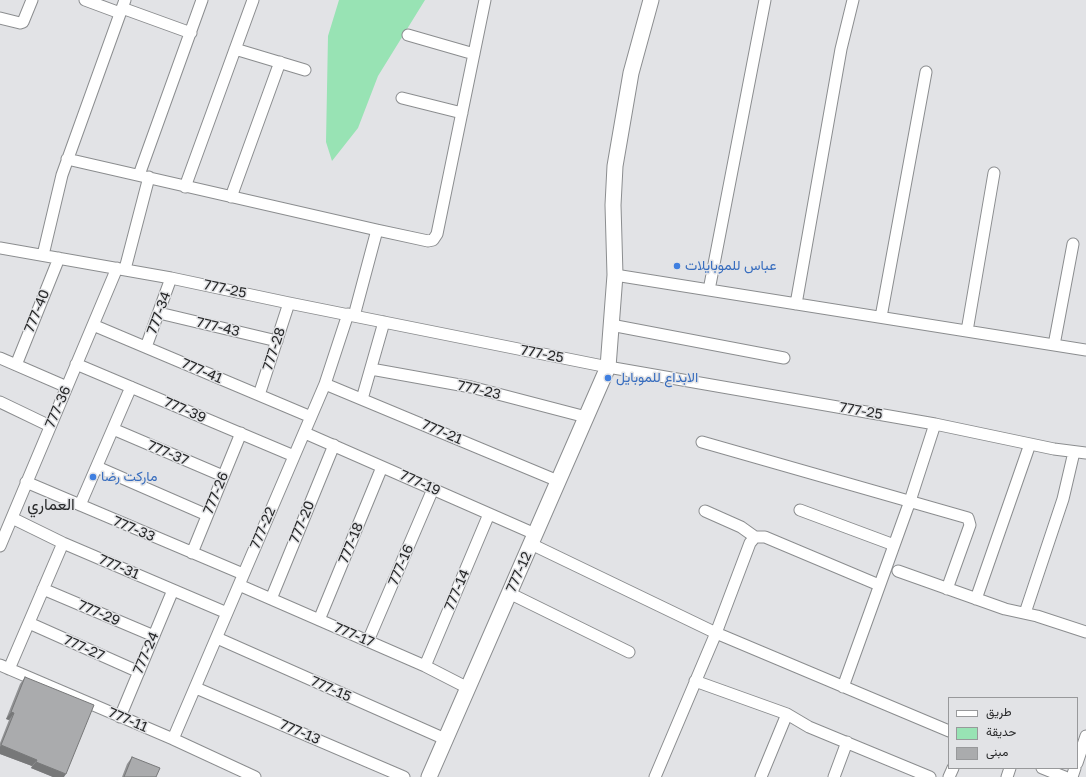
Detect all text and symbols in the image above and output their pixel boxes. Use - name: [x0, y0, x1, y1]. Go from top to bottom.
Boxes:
- place label: عباس للموبايلات: [685, 258, 776, 274]
- marker: عباس للموبايلات: [672, 261, 682, 271]
- street label: 777-25: [202, 276, 248, 302]
- street label: 777-40: [21, 287, 53, 335]
- street label: 777-34: [144, 289, 174, 337]
- street label: 777-43: [195, 314, 241, 340]
- street label: 777-28: [259, 325, 289, 373]
- street label: 777-25: [519, 342, 565, 366]
- street label: 777-41: [179, 355, 225, 387]
- place label: الابداع للموبايل: [616, 370, 698, 386]
- marker: الابداع للموبايل: [603, 373, 613, 383]
- street label: 777-23: [456, 377, 502, 403]
- street label: 777-36: [42, 383, 74, 431]
- street label: 777-39: [161, 394, 209, 426]
- street label: 777-25: [838, 399, 884, 423]
- street label: 777-21: [419, 416, 465, 448]
- street label: 777-37: [145, 437, 191, 469]
- street label: 777-19: [397, 467, 443, 499]
- place label: ماركت رضا: [101, 469, 157, 485]
- street label: 777-26: [200, 469, 232, 517]
- marker: ماركت رضا: [88, 472, 98, 482]
- district label: العماري: [27, 495, 75, 515]
- street label: 777-20: [286, 498, 318, 546]
- street label: 777-22: [247, 505, 279, 551]
- street label: 777-33: [110, 513, 158, 545]
- street label: 777-18: [335, 520, 367, 566]
- street label: 777-16: [385, 542, 417, 588]
- street label: 777-12: [503, 549, 535, 595]
- street label: 777-31: [96, 551, 142, 583]
- street label: 777-14: [441, 567, 473, 613]
- street label: 777-29: [75, 597, 123, 629]
- street label: 777-17: [331, 619, 377, 651]
- street label: 777-24: [130, 629, 162, 677]
- street label: 777-27: [61, 632, 107, 664]
- street label: 777-15: [308, 673, 354, 705]
- legend: [948, 697, 1078, 769]
- street label: 777-11: [106, 704, 150, 736]
- text: طريق: [986, 704, 1011, 719]
- street label: 777-13: [277, 716, 323, 748]
- text: حديقة: [986, 724, 1016, 739]
- text: مبنى: [986, 744, 1008, 759]

